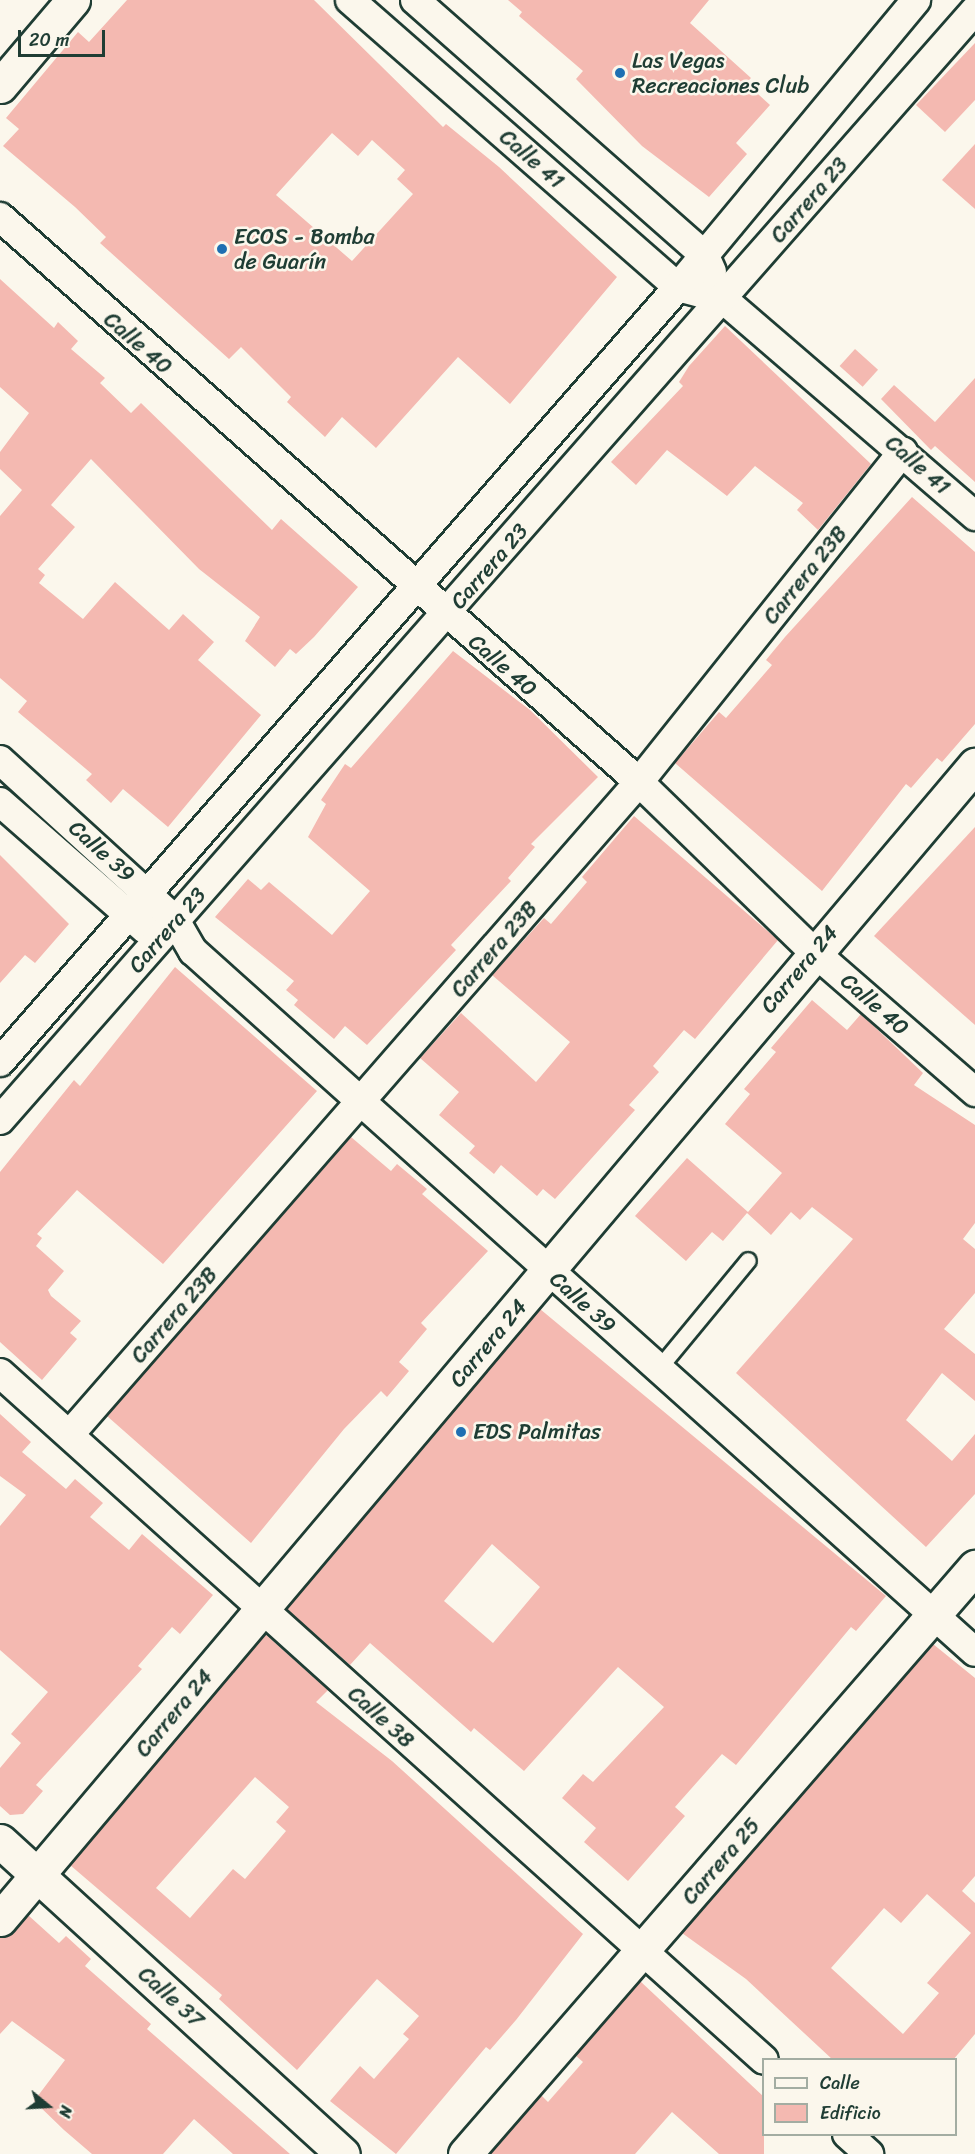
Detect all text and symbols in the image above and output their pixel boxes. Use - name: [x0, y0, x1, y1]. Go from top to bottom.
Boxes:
- scale bar: [21, 18, 108, 56]
- text: 20 m: [29, 24, 69, 56]
- place label: Las Vegas Recreaciones Club: [632, 47, 809, 98]
- marker: Las Vegas Recreaciones Club: [613, 66, 627, 80]
- street label: Calle 41: [494, 124, 570, 194]
- street label: Carrera 23: [765, 152, 853, 248]
- place label: ECOS - Bomba de Guarín: [234, 223, 374, 274]
- marker: ECOS - Bomba de Guarín: [215, 242, 229, 256]
- street label: Calle 40: [98, 306, 178, 380]
- street label: Calle 41: [880, 430, 956, 500]
- street label: Carrera 23: [445, 518, 533, 614]
- street label: Carrera 23B: [757, 521, 853, 629]
- street label: Calle 40: [463, 628, 543, 702]
- street label: Calle 39: [63, 814, 141, 888]
- street label: Carrera 23: [123, 882, 211, 978]
- street label: Carrera 23B: [445, 896, 543, 1002]
- street label: Carrera 24: [755, 920, 843, 1018]
- street label: Calle 40: [835, 967, 915, 1041]
- street label: Carrera 23B: [125, 1262, 223, 1368]
- street label: Calle 39: [544, 1265, 622, 1339]
- street label: Carrera 24: [444, 1294, 532, 1392]
- place label: EDS Palmitas: [473, 1419, 602, 1445]
- marker: EDS Palmitas: [454, 1425, 468, 1439]
- street label: Carrera 24: [130, 1664, 218, 1762]
- street label: Calle 38: [343, 1681, 419, 1753]
- street label: Carrera 25: [676, 1812, 766, 1910]
- street label: Calle 37: [133, 1961, 209, 2033]
- legend: [762, 2058, 957, 2136]
- text: Calle: [820, 2067, 860, 2099]
- north arrow: [18, 2076, 78, 2136]
- text: Edificio: [820, 2097, 881, 2129]
- text: N: [50, 2102, 81, 2121]

